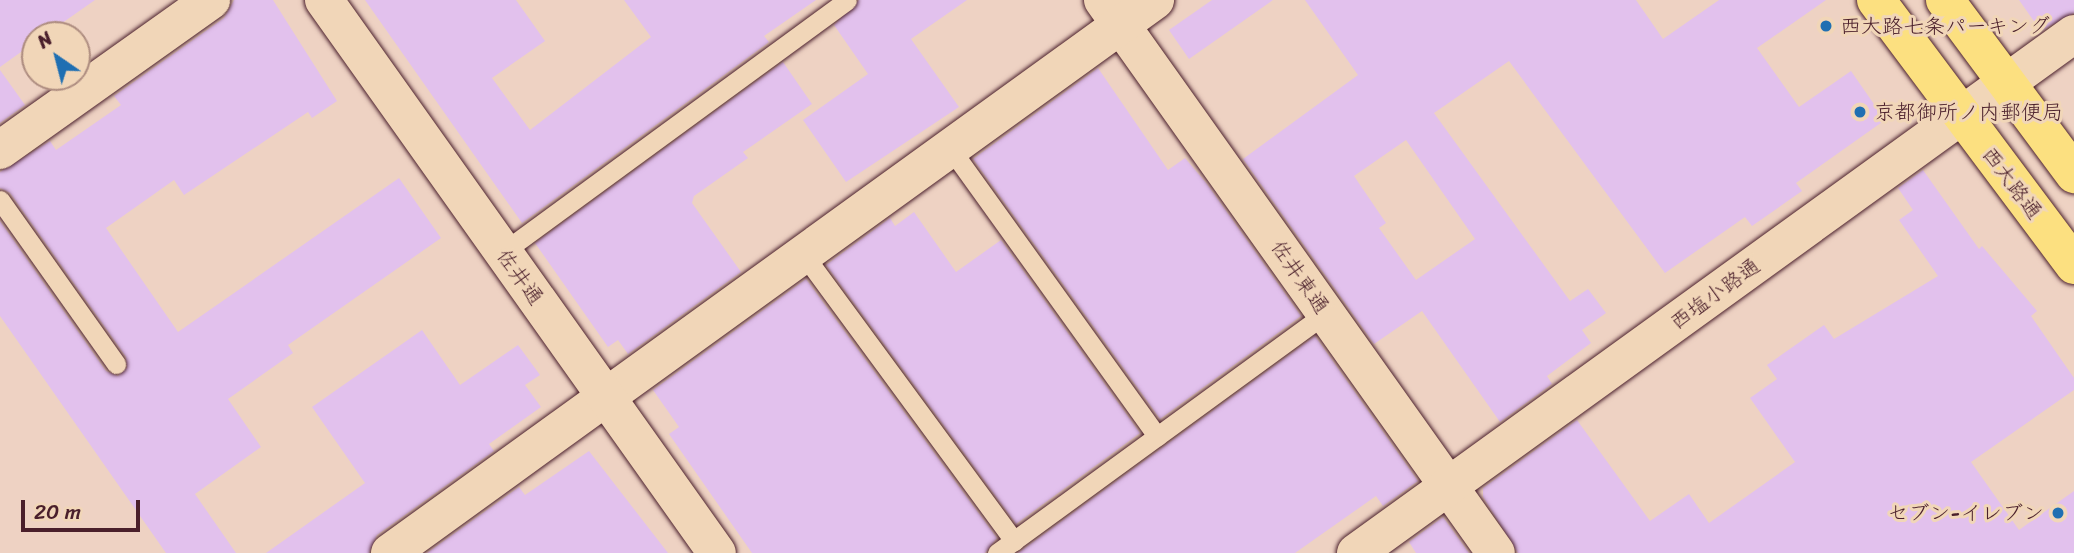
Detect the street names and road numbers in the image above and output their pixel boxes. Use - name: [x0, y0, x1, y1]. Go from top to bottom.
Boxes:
- street label: 西大路通: [1977, 142, 2047, 224]
- street label: 佐井東通: [1266, 235, 1334, 319]
- street label: 佐井通: [491, 244, 549, 310]
- street label: 西塩小路通: [1665, 253, 1765, 335]

